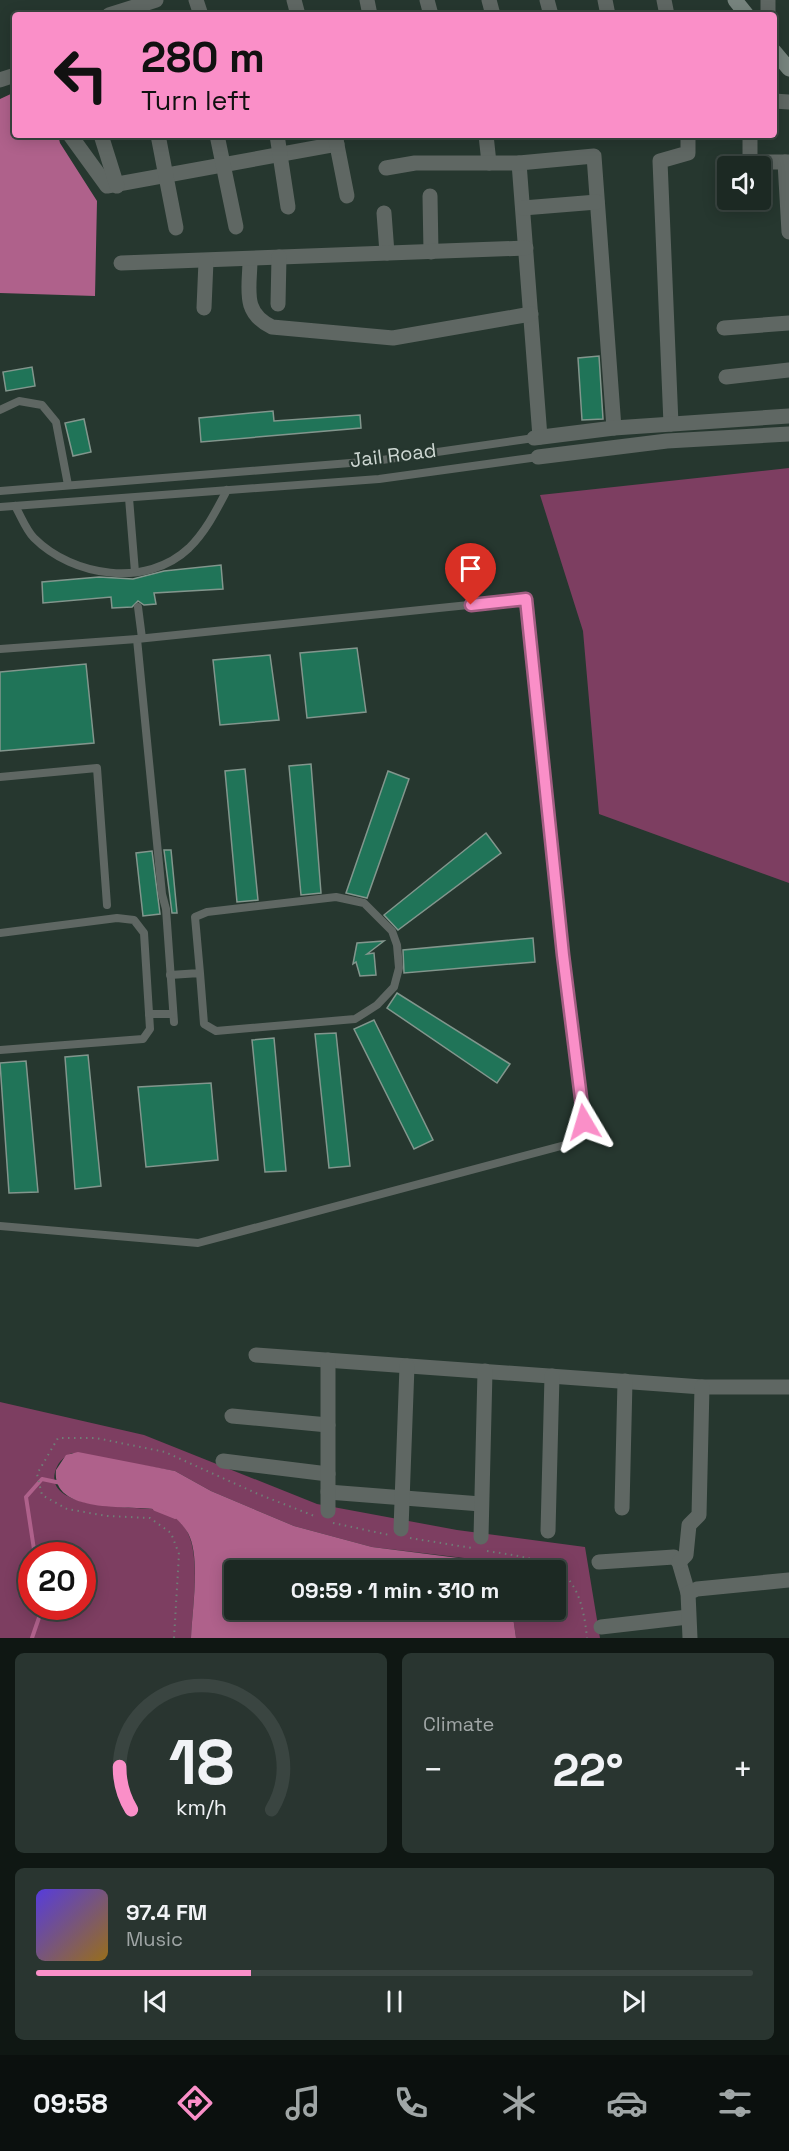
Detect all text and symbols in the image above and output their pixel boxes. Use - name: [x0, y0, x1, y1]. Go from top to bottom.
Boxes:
- text: 280 m: [141, 31, 265, 84]
- icon: left: [42, 36, 120, 114]
- text: Turn left: [141, 83, 251, 118]
- map controls: [717, 156, 771, 210]
- button: sound: [717, 156, 771, 210]
- street label: Jail Road: [348, 437, 438, 473]
- pin: [445, 543, 496, 605]
- icon: arrive: [454, 552, 487, 585]
- position arrow: [552, 1090, 616, 1154]
- speed limit sign: 20: [18, 1542, 96, 1620]
- text: 09:59 · 1 min · 310 m: [291, 1576, 499, 1604]
- text: Climate: [423, 1711, 494, 1737]
- text: 18: [168, 1723, 234, 1802]
- text: 22°: [552, 1742, 624, 1799]
- text: −: [423, 1749, 443, 1791]
- text: +: [733, 1749, 753, 1791]
- text: km/h: [175, 1794, 227, 1821]
- text: 97.4 FM: [126, 1898, 207, 1926]
- text: Music: [126, 1926, 183, 1952]
- icon: previous: [139, 1985, 172, 2018]
- icon: pause: [378, 1985, 411, 2018]
- icon: next: [617, 1985, 650, 2018]
- icon: directions: [174, 2082, 216, 2124]
- icon: music: [282, 2082, 324, 2124]
- icon: phone: [390, 2082, 432, 2124]
- icon: climate: [498, 2082, 540, 2124]
- icon: car: [606, 2082, 648, 2124]
- icon: filters: [714, 2082, 756, 2124]
- text: 09:58: [33, 2086, 108, 2121]

